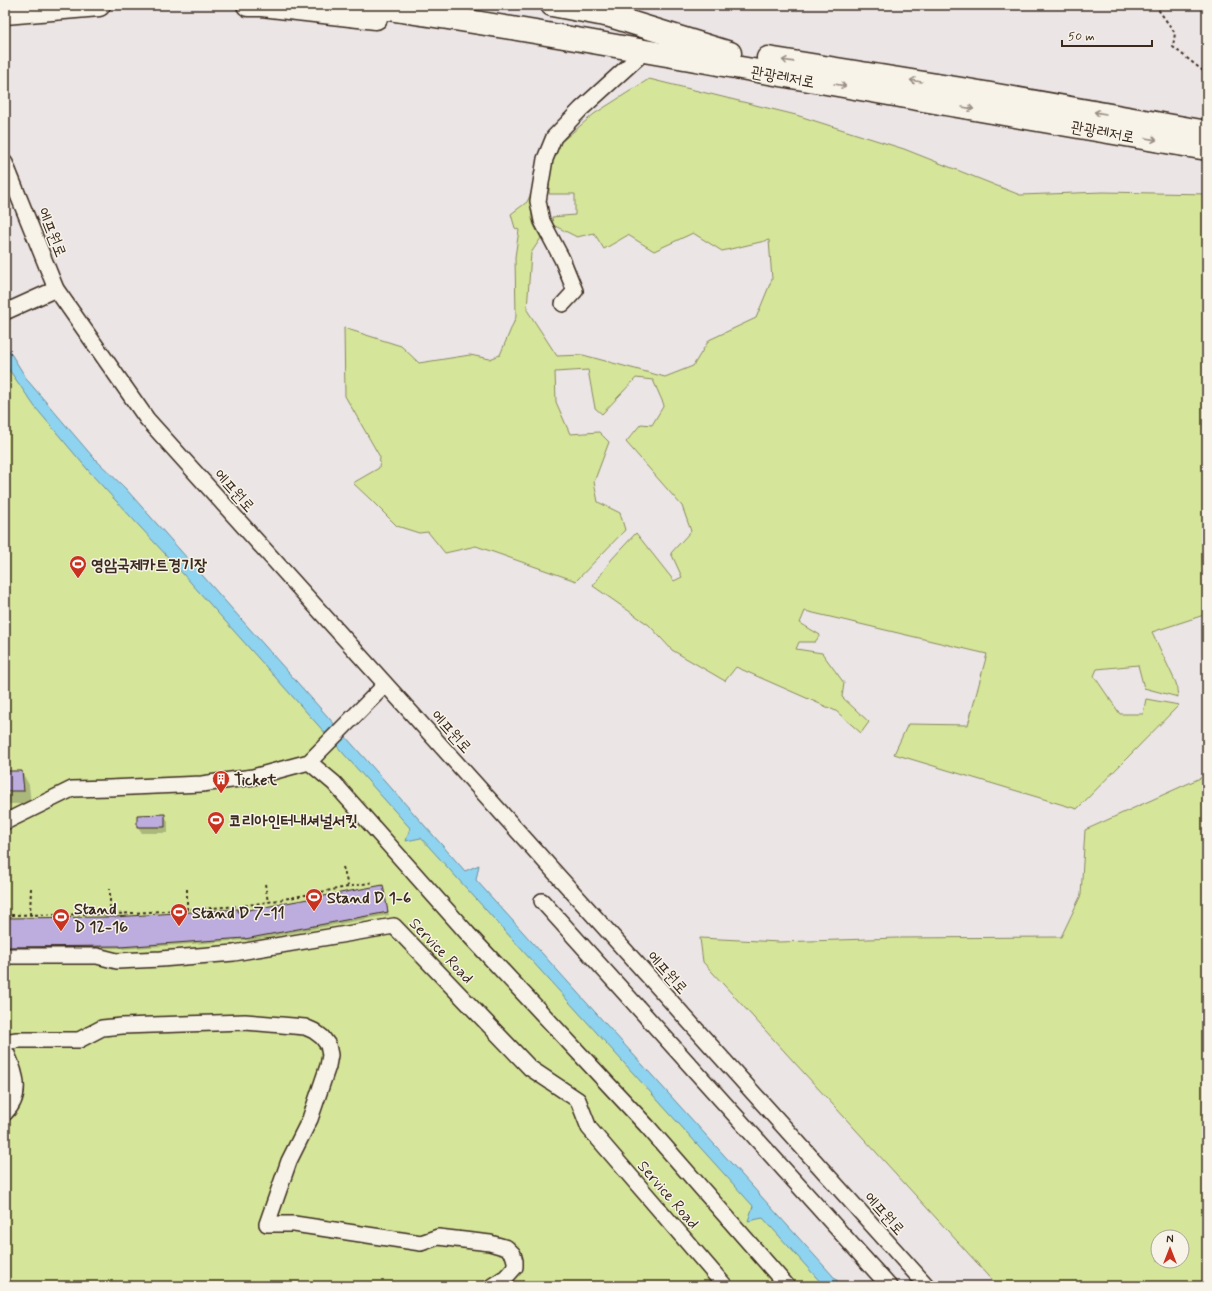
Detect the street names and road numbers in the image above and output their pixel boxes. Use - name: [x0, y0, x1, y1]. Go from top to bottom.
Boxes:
- street label: 관광레저로: [749, 62, 816, 93]
- street label: 관광레저로: [1069, 117, 1136, 148]
- street label: 에프원로: [32, 205, 71, 260]
- street label: 에프원로: [209, 465, 259, 517]
- street label: 에프원로: [426, 706, 476, 758]
- street label: Service Road: [404, 913, 478, 989]
- street label: 에프원로: [642, 947, 692, 999]
- street label: Service Road: [632, 1156, 703, 1234]
- street label: 에프원로: [859, 1188, 909, 1240]

